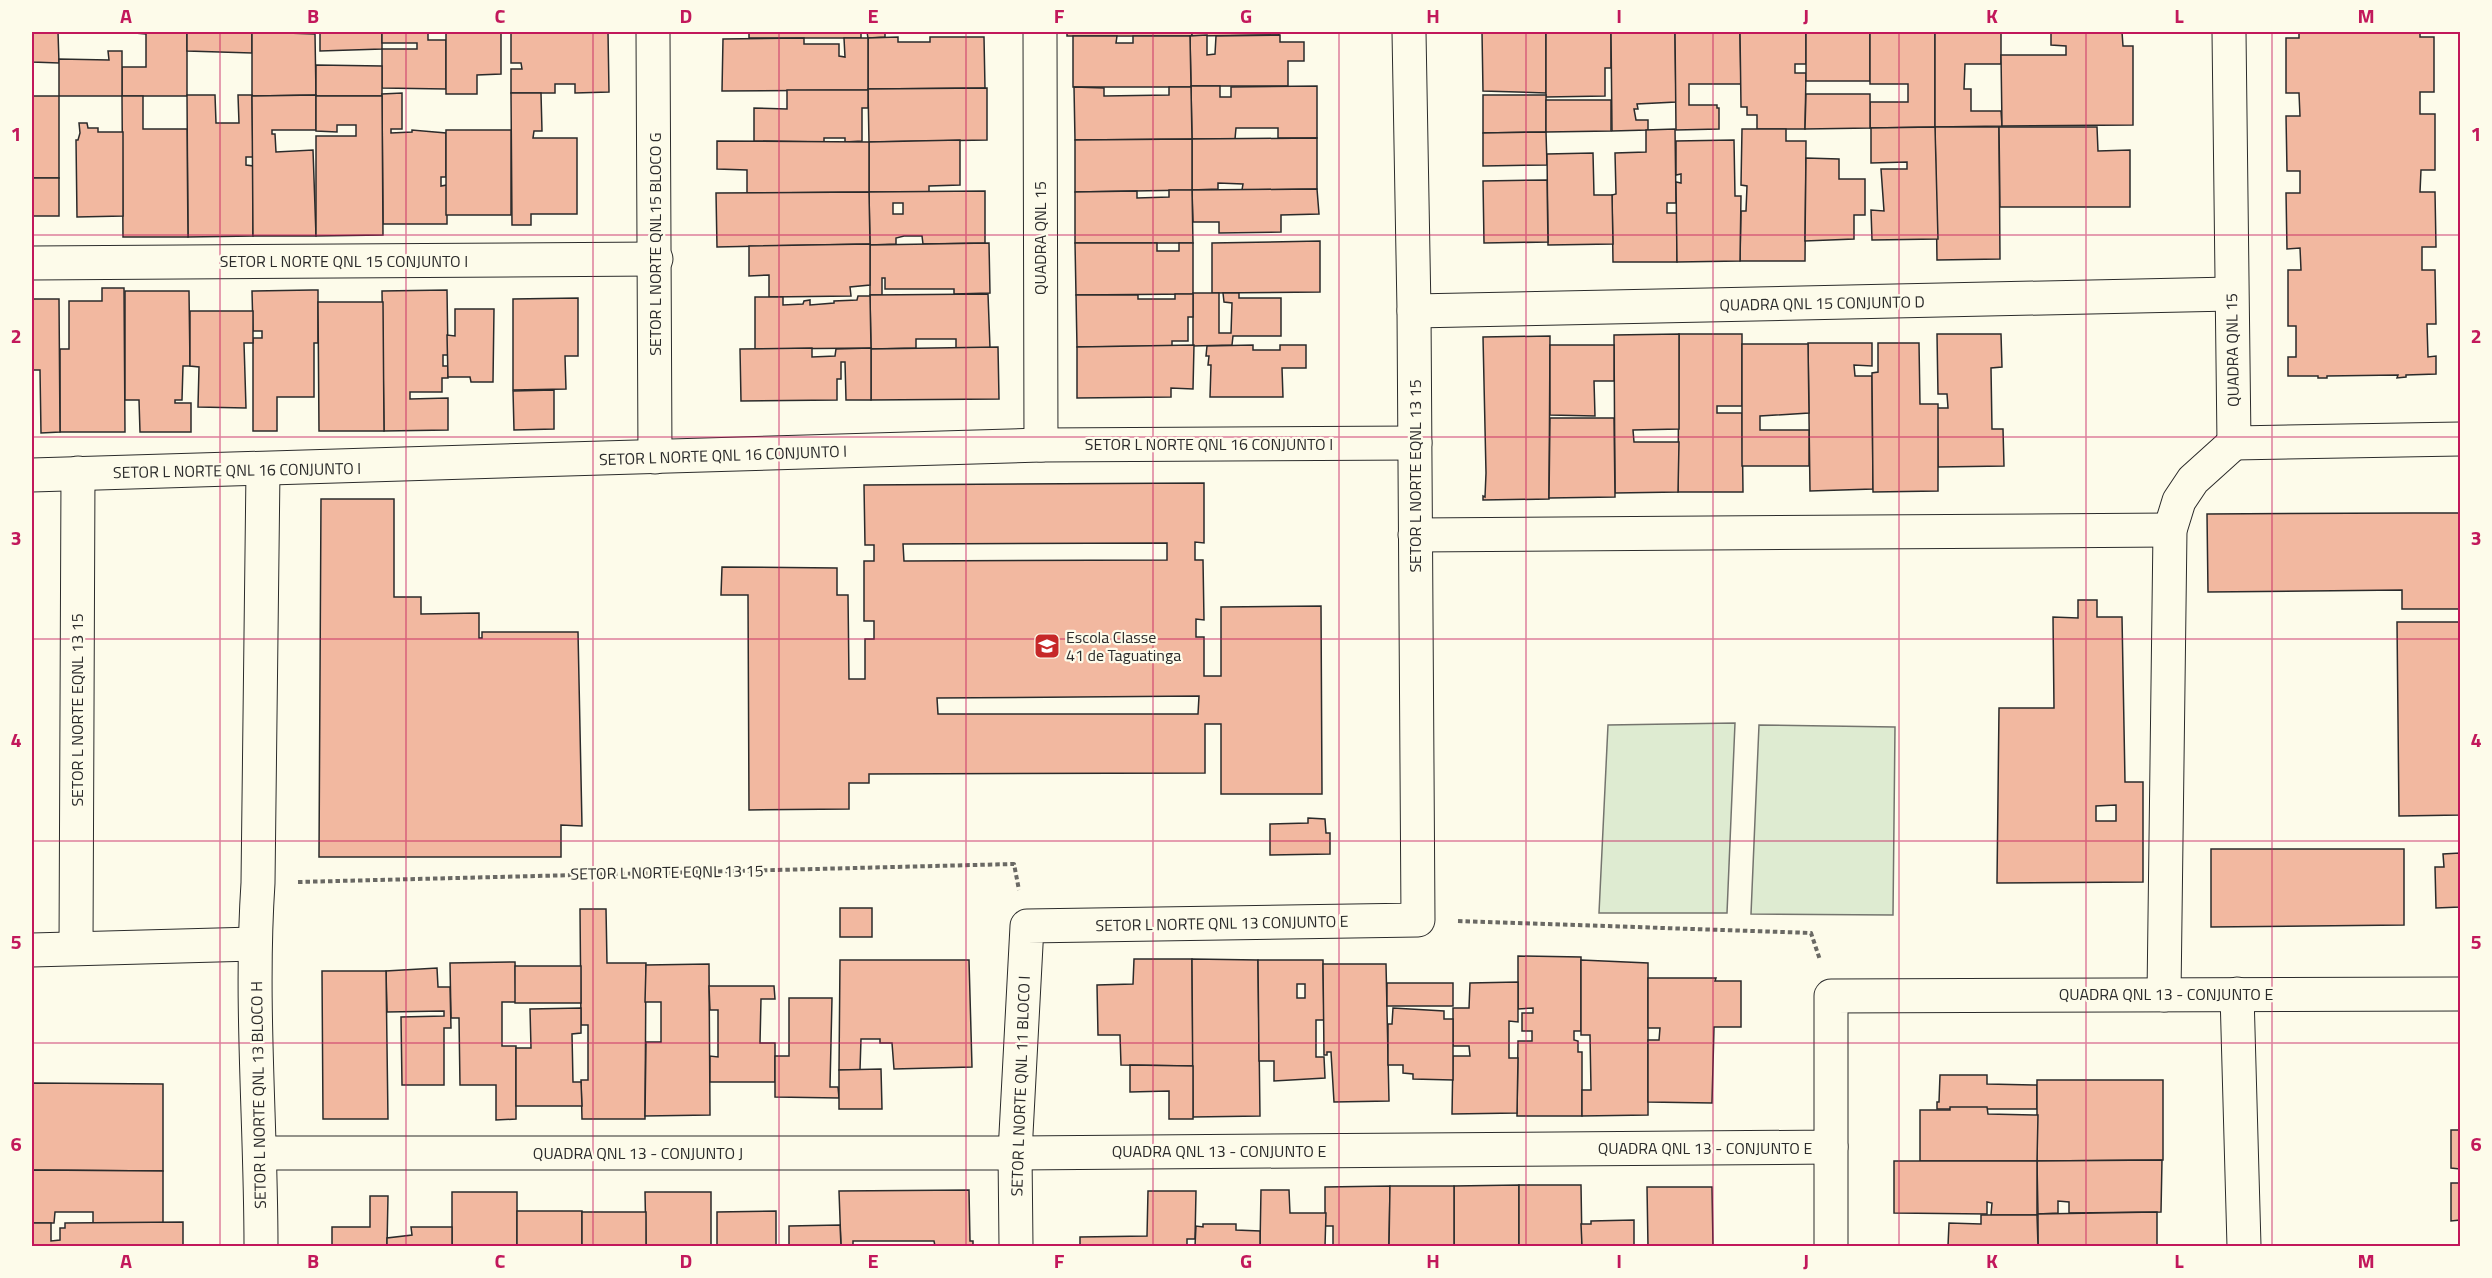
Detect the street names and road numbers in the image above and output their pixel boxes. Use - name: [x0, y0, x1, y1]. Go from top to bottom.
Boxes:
- street label: SETOR L NORTE QNL15 BLOCO G: [643, 132, 667, 356]
- street label: QUADRA QNL 15: [1028, 181, 1052, 295]
- street label: SETOR L NORTE QNL 15 CONJUNTO I: [220, 249, 468, 273]
- street label: QUADRA QNL 15 CONJUNTO D: [1719, 289, 1925, 317]
- street label: QUADRA QNL 15: [2219, 293, 2245, 407]
- street label: SETOR L NORTE EQNL 13 15: [1403, 379, 1427, 573]
- street label: SETOR L NORTE QNL 16 CONJUNTO I: [1085, 432, 1333, 456]
- street label: SETOR L NORTE QNL 16 CONJUNTO I: [599, 439, 847, 471]
- street label: SETOR L NORTE QNL 16 CONJUNTO I: [113, 456, 361, 484]
- street label: SETOR L NORTE EQNL 13 15: [65, 613, 89, 807]
- street label: SETOR L NORTE EQNL 13 15: [570, 858, 764, 886]
- street label: SETOR L NORTE QNL 13 CONJUNTO E: [1095, 909, 1349, 937]
- street label: SETOR L NORTE QNL 11 BLOCO I: [1004, 975, 1036, 1197]
- street label: SETOR L NORTE QNL 13 BLOCO H: [244, 981, 272, 1209]
- street label: QUADRA QNL 13 - CONJUNTO E: [2059, 982, 2273, 1006]
- street label: QUADRA QNL 13 - CONJUNTO E: [1598, 1136, 1812, 1160]
- street label: QUADRA QNL 13 - CONJUNTO E: [1112, 1139, 1326, 1163]
- street label: QUADRA QNL 13 - CONJUNTO J: [533, 1141, 743, 1165]

